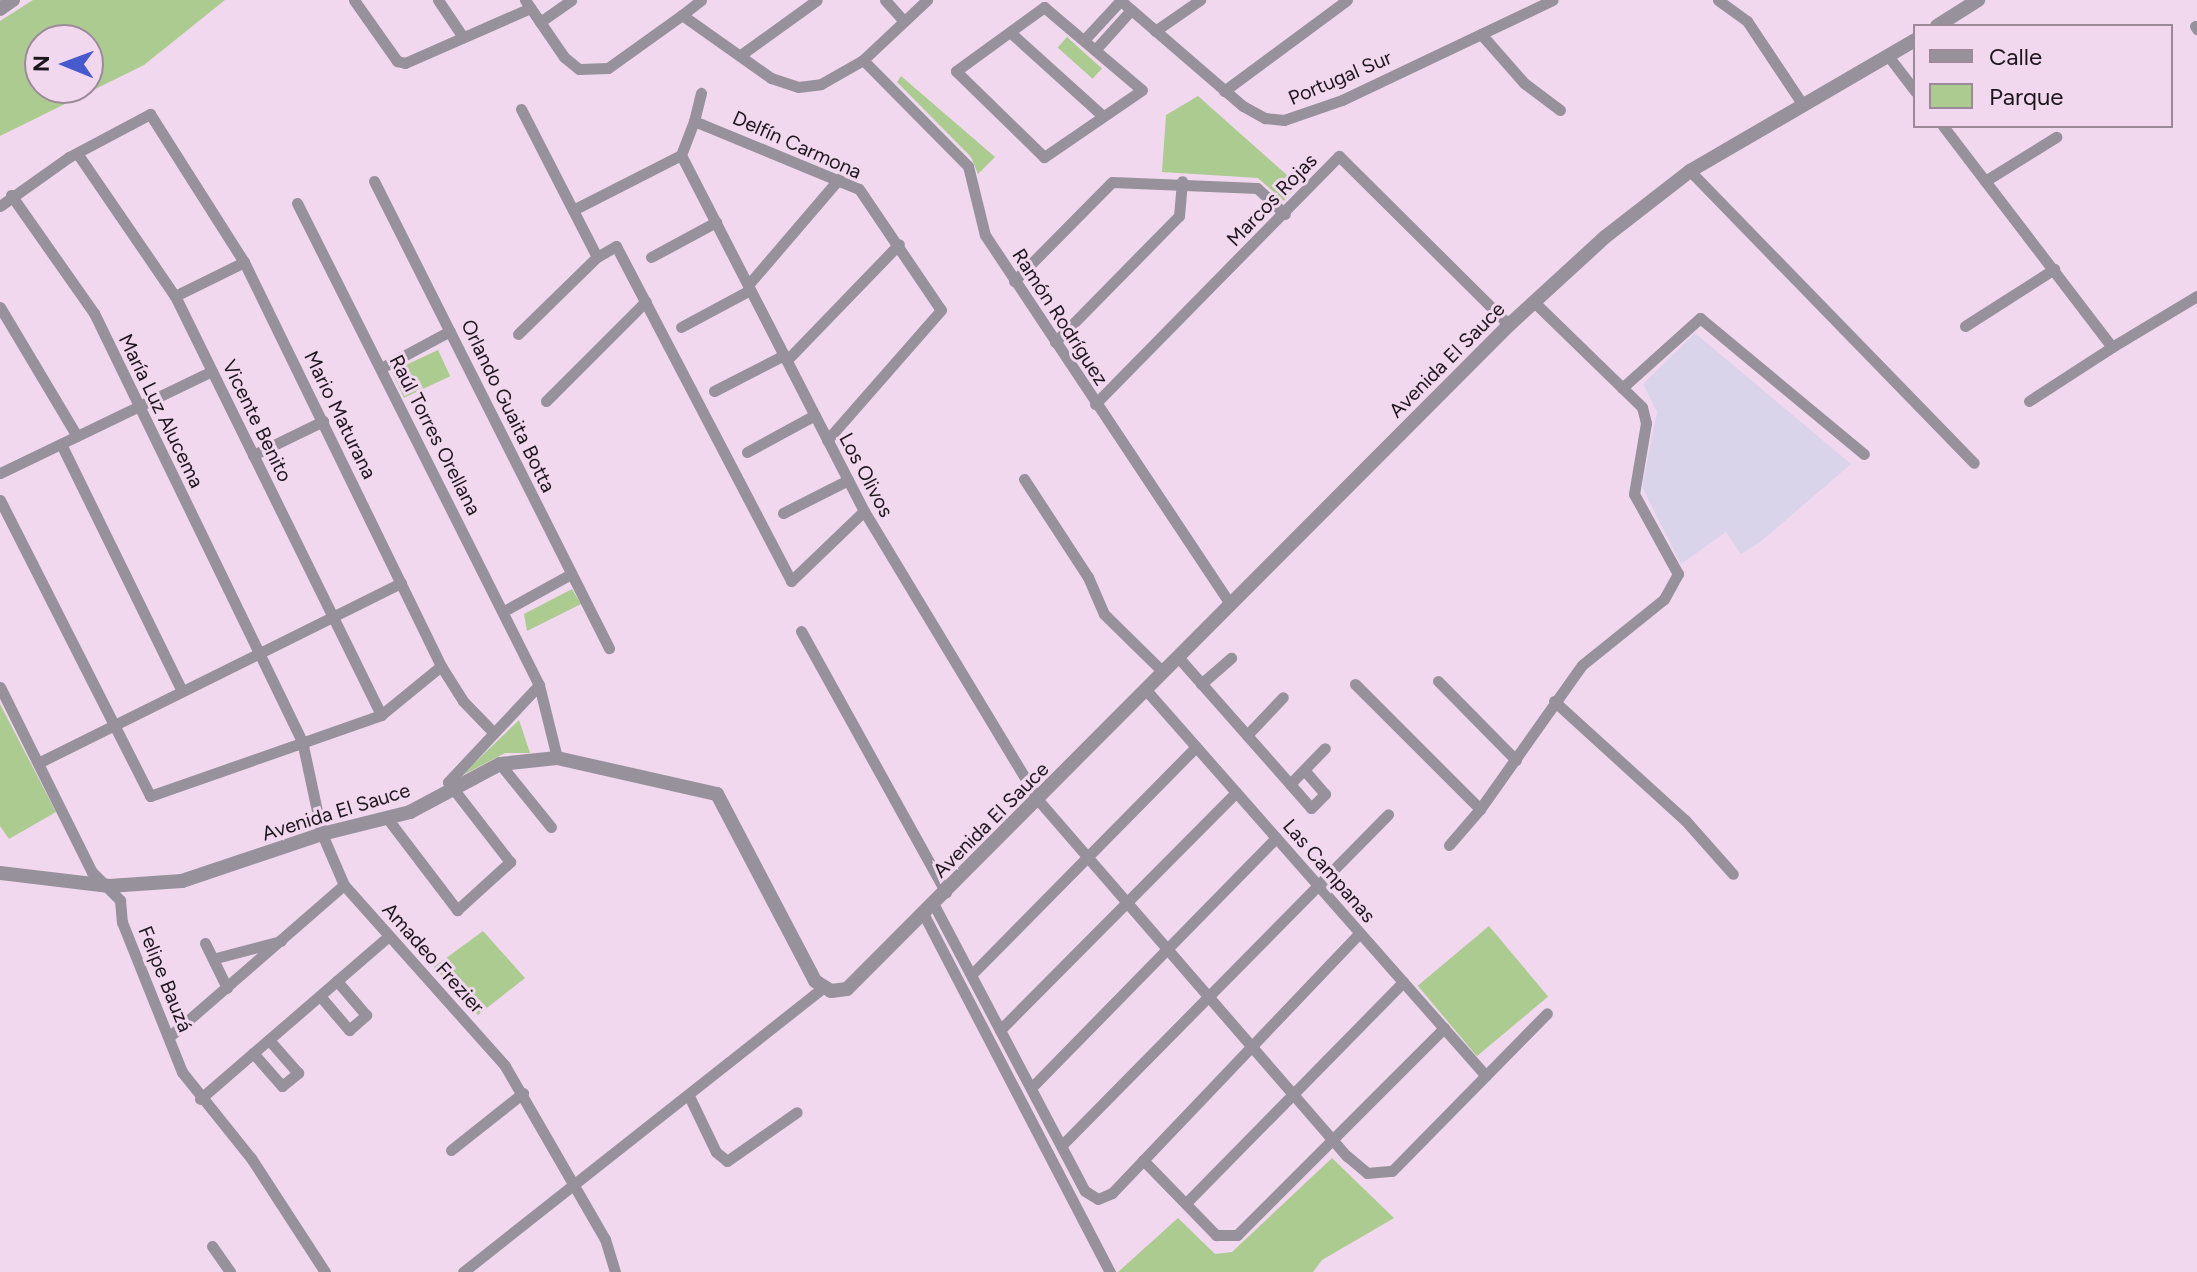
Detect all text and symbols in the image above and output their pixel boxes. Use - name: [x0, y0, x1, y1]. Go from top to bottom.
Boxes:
- north arrow: [24, 24, 104, 104]
- legend: [1913, 24, 2173, 128]
- text: Calle: [1989, 42, 2042, 71]
- street label: Portugal Sur: [1285, 45, 1395, 111]
- text: N: [28, 55, 55, 72]
- text: Parque: [1989, 82, 2063, 111]
- street label: Delfín Carmona: [729, 106, 865, 184]
- street label: Marcos Rojas: [1222, 149, 1322, 251]
- street label: Ramón Rodríguez: [1007, 244, 1113, 390]
- street label: Avenida El Sauce: [1384, 297, 1510, 423]
- street label: Orlando Guaita Botta: [456, 316, 560, 496]
- street label: María Luz Alucema: [113, 330, 209, 492]
- street label: Mario Maturana: [299, 347, 381, 483]
- street label: Raúl Torres Orellana: [384, 351, 486, 519]
- street label: Vicente Benito: [217, 356, 297, 486]
- street label: Los Olivos: [834, 429, 898, 521]
- street label: Avenida El Sauce: [928, 757, 1054, 883]
- street label: Avenida El Sauce: [259, 778, 413, 846]
- street label: Las Campanas: [1278, 814, 1380, 928]
- street label: Amadeo Frezier: [377, 898, 489, 1018]
- street label: Felipe Bauzá: [133, 923, 197, 1035]

